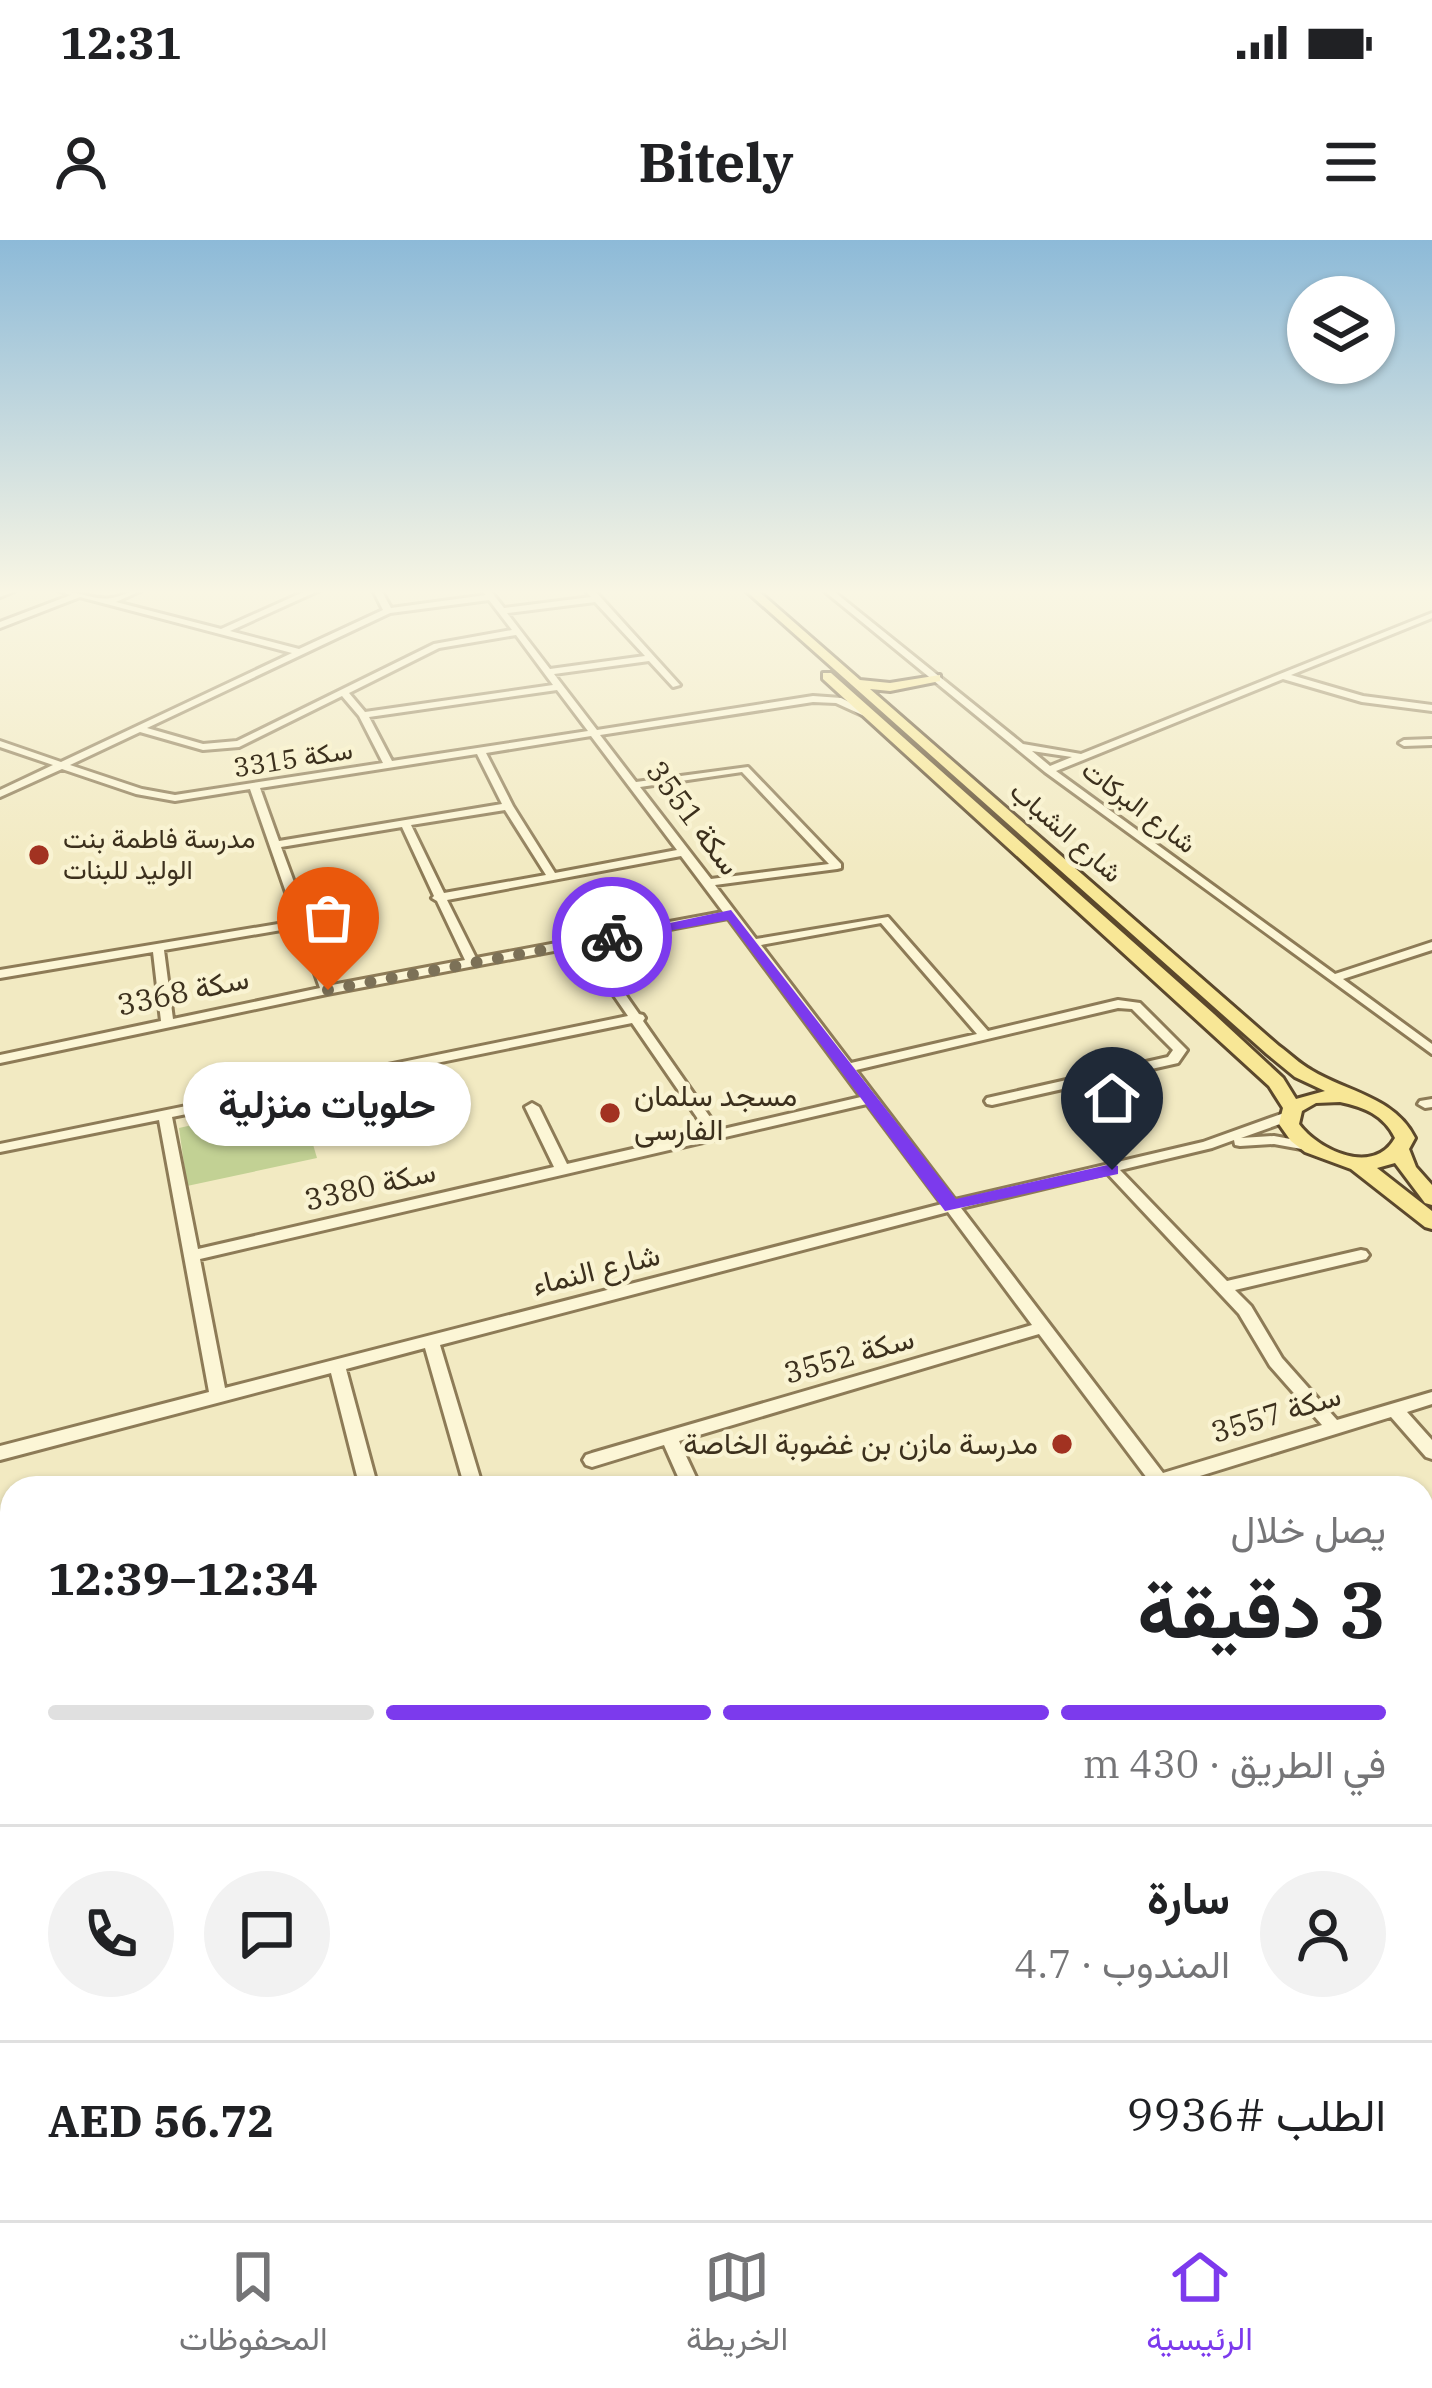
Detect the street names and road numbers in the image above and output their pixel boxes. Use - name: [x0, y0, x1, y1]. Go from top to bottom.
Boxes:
- street label: سكة 3315: [231, 731, 355, 784]
- street label: شارع البركات: [1074, 751, 1204, 862]
- street label: سكة 3551: [638, 752, 750, 882]
- street label: شارع الشباب: [1002, 773, 1130, 891]
- street label: سكة 3368: [113, 958, 252, 1023]
- street label: سكة 3380: [300, 1151, 439, 1219]
- street label: شارع النماء: [528, 1234, 664, 1305]
- street label: سكة 3552: [779, 1317, 918, 1392]
- street label: سكة 3557: [1206, 1374, 1345, 1451]

